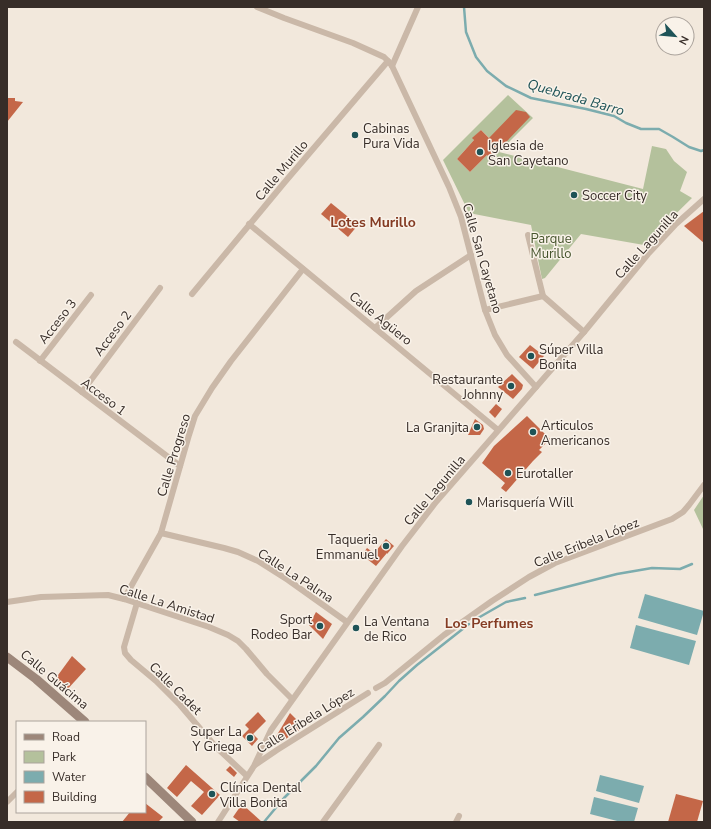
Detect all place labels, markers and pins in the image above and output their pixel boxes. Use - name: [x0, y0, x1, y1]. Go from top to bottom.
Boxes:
- place label: Cabinas Pura Vida: [363, 120, 420, 153]
- marker: Cabinas Pura Vida: [350, 130, 360, 140]
- place label: Iglesia de San Cayetano: [488, 137, 569, 170]
- marker: Iglesia de San Cayetano: [475, 147, 485, 157]
- place label: Soccer City: [582, 187, 647, 205]
- marker: Soccer City: [569, 190, 579, 200]
- place label: Súper Villa Bonita: [539, 341, 603, 374]
- marker: Súper Villa Bonita: [526, 351, 536, 361]
- place label: Restaurante Johnny: [432, 371, 503, 404]
- marker: Restaurante Johnny: [506, 381, 516, 391]
- place label: Articulos Americanos: [541, 417, 610, 450]
- place label: La Granjita: [406, 419, 469, 437]
- marker: La Granjita: [472, 422, 482, 432]
- marker: Articulos Americanos: [528, 427, 538, 437]
- place label: Eurotaller: [516, 465, 574, 483]
- marker: Eurotaller: [503, 468, 513, 478]
- place label: Marisquería Will: [477, 494, 574, 512]
- marker: Marisquería Will: [464, 497, 474, 507]
- place label: Taqueria Emmanuel: [316, 531, 378, 564]
- marker: Taqueria Emmanuel: [381, 541, 391, 551]
- place label: Sport Rodeo Bar: [251, 611, 312, 644]
- place label: La Ventana de Rico: [364, 613, 430, 646]
- marker: Sport Rodeo Bar: [315, 621, 325, 631]
- marker: La Ventana de Rico: [351, 623, 361, 633]
- place label: Super La Y Griega: [190, 723, 242, 756]
- marker: Super La Y Griega: [245, 733, 255, 743]
- place label: Clínica Dental Villa Bonita: [219, 779, 302, 812]
- marker: Clínica Dental Villa Bonita: [207, 789, 217, 799]

